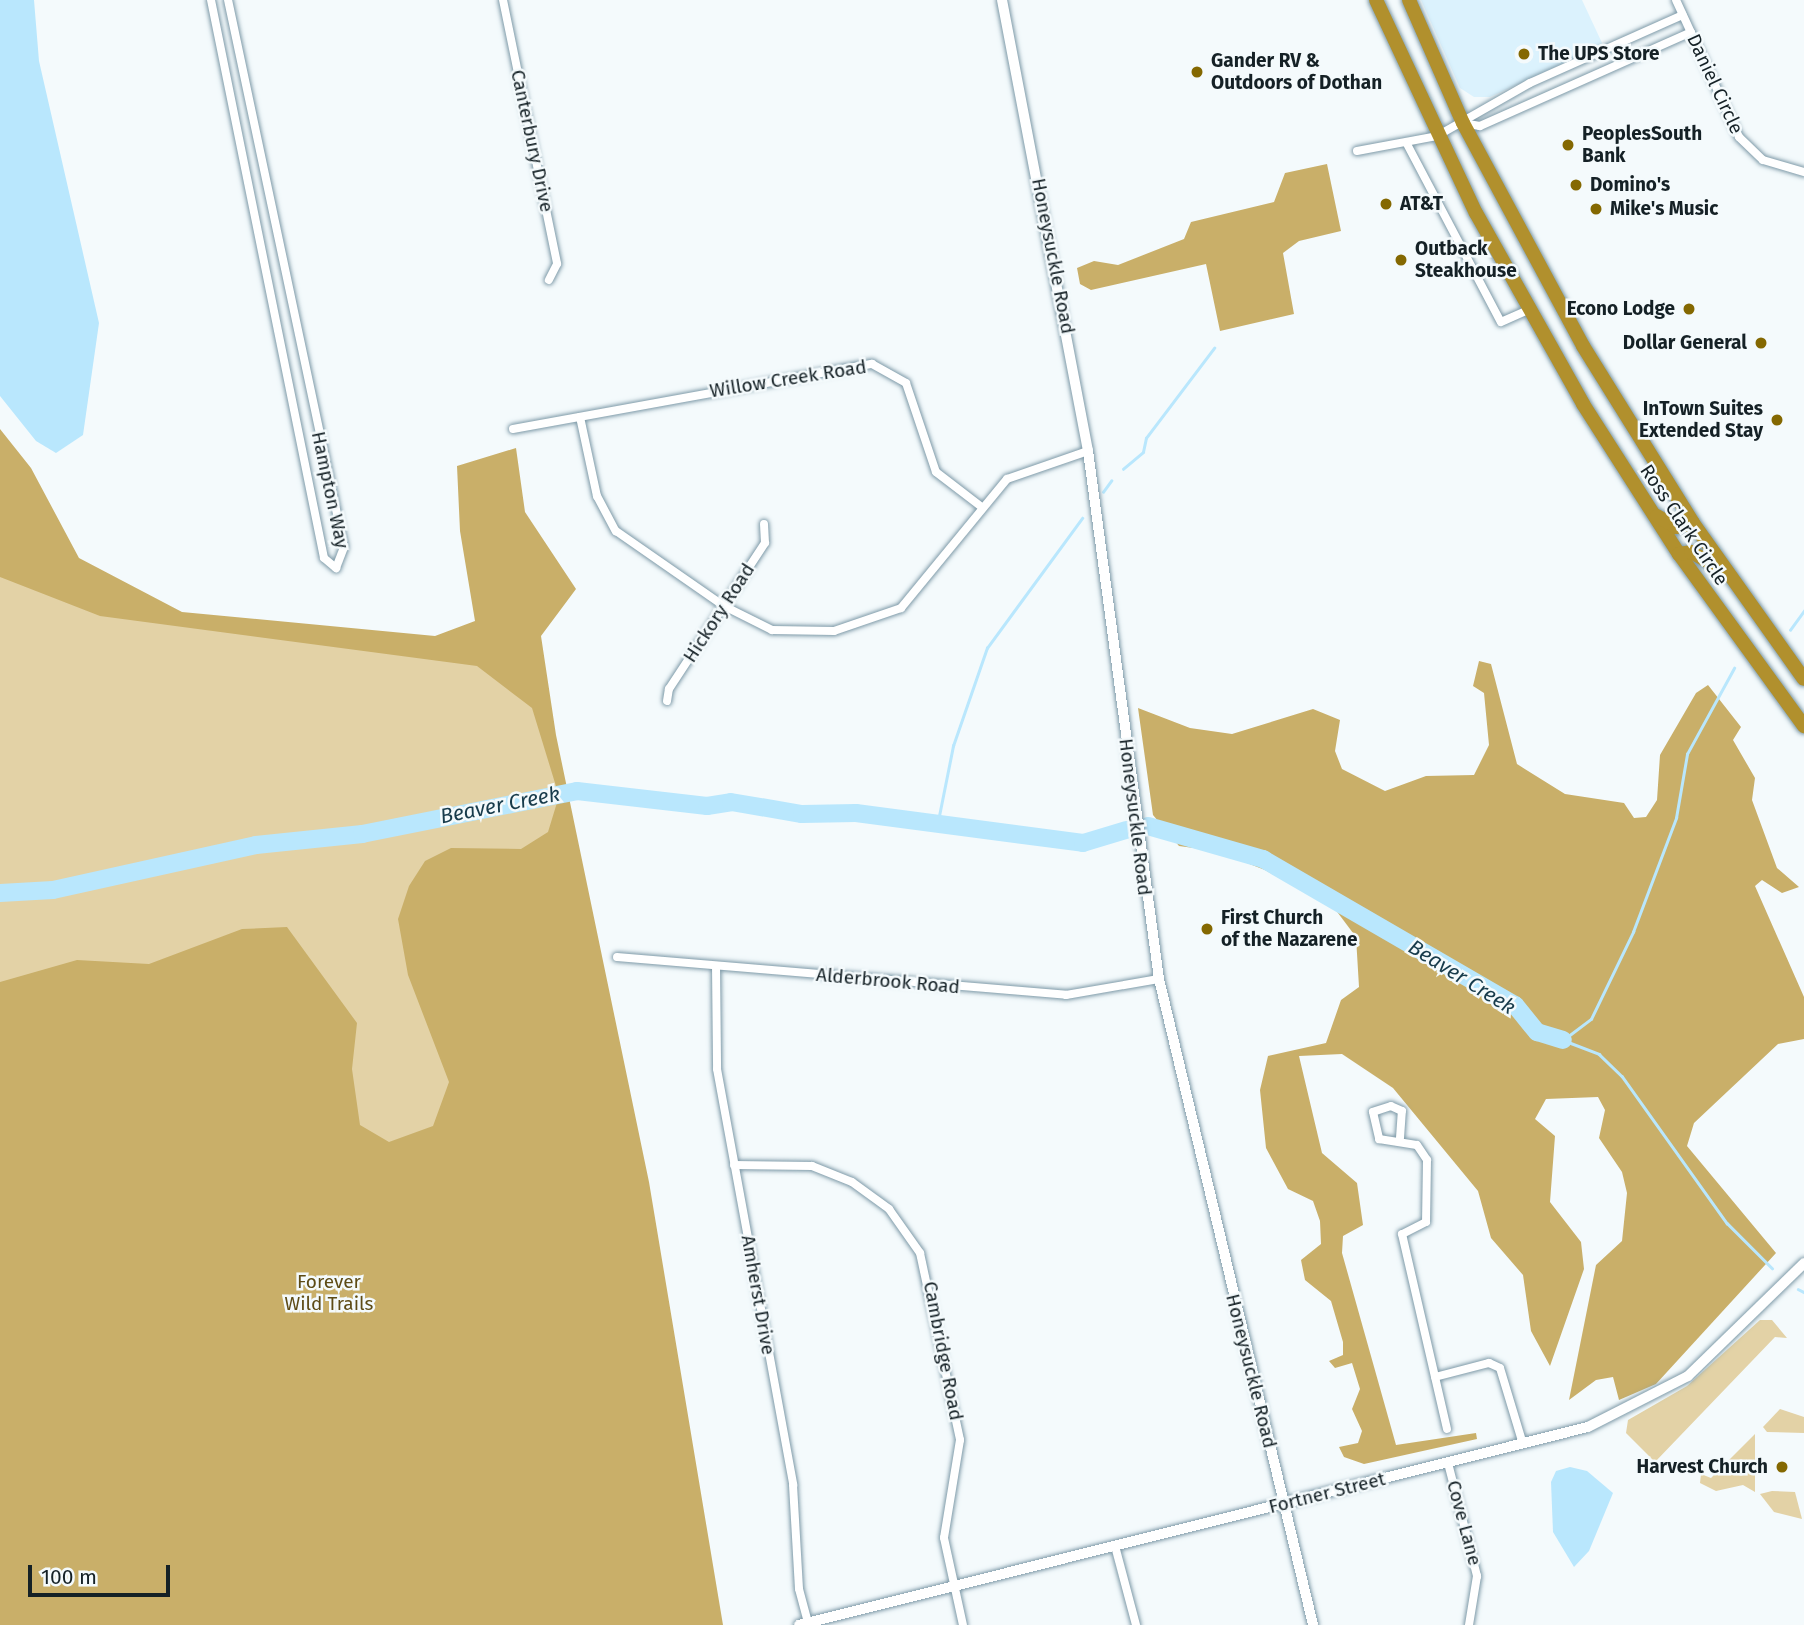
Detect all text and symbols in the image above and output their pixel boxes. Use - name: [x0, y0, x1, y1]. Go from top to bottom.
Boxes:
- street label: Daniel Circle: [1682, 30, 1748, 138]
- place label: The UPS Store: [1538, 43, 1660, 65]
- marker: The UPS Store: [1516, 46, 1532, 62]
- place label: Gander RV & Outdoors of Dothan: [1211, 50, 1382, 94]
- marker: Gander RV & Outdoors of Dothan: [1189, 64, 1205, 80]
- street label: Canterbury Drive: [506, 68, 558, 214]
- place label: PeoplesSouth Bank: [1582, 123, 1702, 167]
- marker: PeoplesSouth Bank: [1560, 137, 1576, 153]
- place label: Domino's: [1590, 174, 1670, 196]
- street label: Honeysuckle Road: [1027, 176, 1079, 336]
- marker: Domino's: [1568, 177, 1584, 193]
- place label: AT&T: [1400, 193, 1443, 215]
- marker: AT&T: [1378, 196, 1394, 212]
- place label: Mike's Music: [1610, 198, 1718, 220]
- marker: Mike's Music: [1588, 201, 1604, 217]
- place label: Outback Steakhouse: [1415, 238, 1517, 282]
- marker: Outback Steakhouse: [1393, 252, 1409, 268]
- place label: Econo Lodge: [1567, 298, 1675, 320]
- marker: Econo Lodge: [1681, 301, 1697, 317]
- place label: Dollar General: [1623, 332, 1747, 354]
- marker: Dollar General: [1753, 335, 1769, 351]
- street label: Willow Creek Road: [708, 355, 868, 403]
- place label: InTown Suites Extended Stay: [1639, 398, 1763, 442]
- marker: InTown Suites Extended Stay: [1769, 412, 1785, 428]
- street label: Hampton Way: [306, 429, 354, 551]
- street label: Ross Clark Circle: [1635, 460, 1733, 590]
- street label: Hickory Road: [679, 559, 759, 667]
- street label: Honeysuckle Road: [1114, 737, 1156, 897]
- water label: Beaver Creek: [438, 781, 562, 829]
- place label: First Church of the Nazarene: [1221, 907, 1357, 951]
- marker: First Church of the Nazarene: [1199, 921, 1215, 937]
- water label: Beaver Creek: [1404, 934, 1520, 1020]
- street label: Alderbrook Road: [815, 963, 961, 999]
- street label: Amherst Drive: [736, 1233, 780, 1357]
- park label: Forever Wild Trails: [285, 1271, 373, 1315]
- street label: Cambridge Road: [918, 1280, 968, 1422]
- street label: Honeysuckle Road: [1221, 1292, 1281, 1450]
- place label: Harvest Church: [1637, 1456, 1768, 1478]
- marker: Harvest Church: [1774, 1459, 1790, 1475]
- street label: Fortner Street: [1266, 1468, 1388, 1518]
- street label: Cove Lane: [1442, 1478, 1486, 1568]
- scale bar: [32, 1552, 173, 1596]
- text: 100 m: [41, 1564, 97, 1590]

